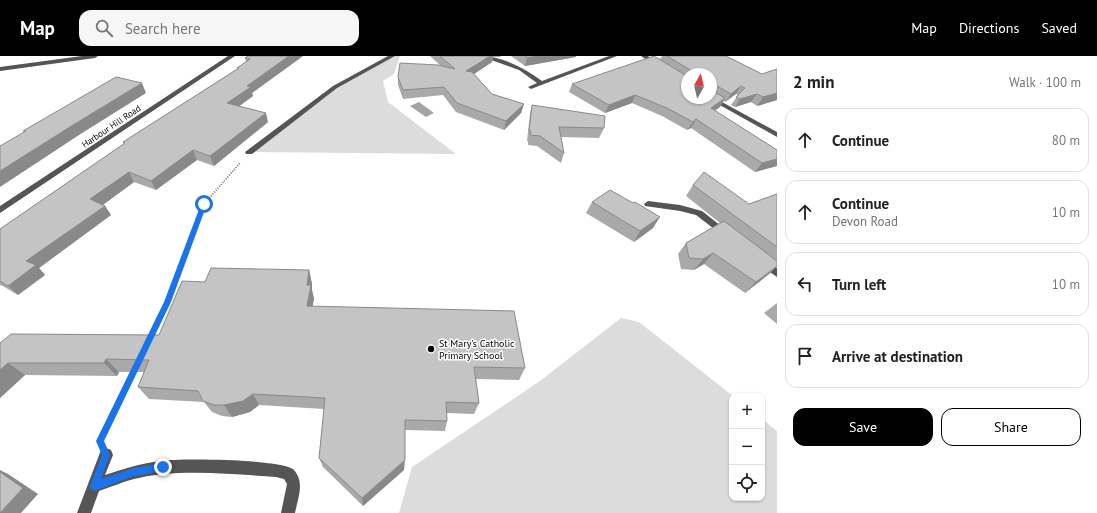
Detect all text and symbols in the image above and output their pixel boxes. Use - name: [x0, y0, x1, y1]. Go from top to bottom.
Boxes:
- search box: [79, 10, 359, 46]
- text: Map: [20, 16, 55, 40]
- icon: search: [93, 17, 115, 39]
- text: Search here: [125, 19, 201, 38]
- text: Map: [911, 19, 937, 37]
- text: Directions: [959, 19, 1019, 37]
- text: Saved: [1041, 19, 1077, 37]
- north arrow: [681, 68, 717, 104]
- text: 2 min: [793, 71, 834, 93]
- text: Walk · 100 m: [1009, 74, 1081, 91]
- street label: Harbour Hill Road: [79, 102, 143, 150]
- icon: ahead: [794, 129, 816, 151]
- text: Continue: [832, 131, 889, 150]
- text: 80 m: [1052, 132, 1080, 149]
- text: Continue: [832, 194, 889, 213]
- route start: [195, 195, 213, 213]
- icon: ahead: [794, 201, 816, 223]
- text: 10 m: [1052, 204, 1080, 221]
- text: Devon Road: [832, 213, 898, 230]
- icon: left: [794, 273, 816, 295]
- text: Turn left: [832, 275, 886, 294]
- text: 10 m: [1052, 276, 1080, 293]
- place label: St Mary's Catholic Primary School: [439, 337, 515, 362]
- marker: St Mary's Catholic Primary School: [426, 344, 436, 354]
- icon: arrive: [794, 345, 816, 367]
- text: Arrive at destination: [832, 347, 963, 366]
- map controls: [729, 393, 765, 501]
- button: +: [729, 393, 765, 429]
- button: Save: [793, 408, 933, 446]
- button: Share: [941, 408, 1081, 446]
- button: −: [729, 429, 765, 465]
- route end: [154, 458, 172, 476]
- button: locate: [729, 465, 765, 501]

